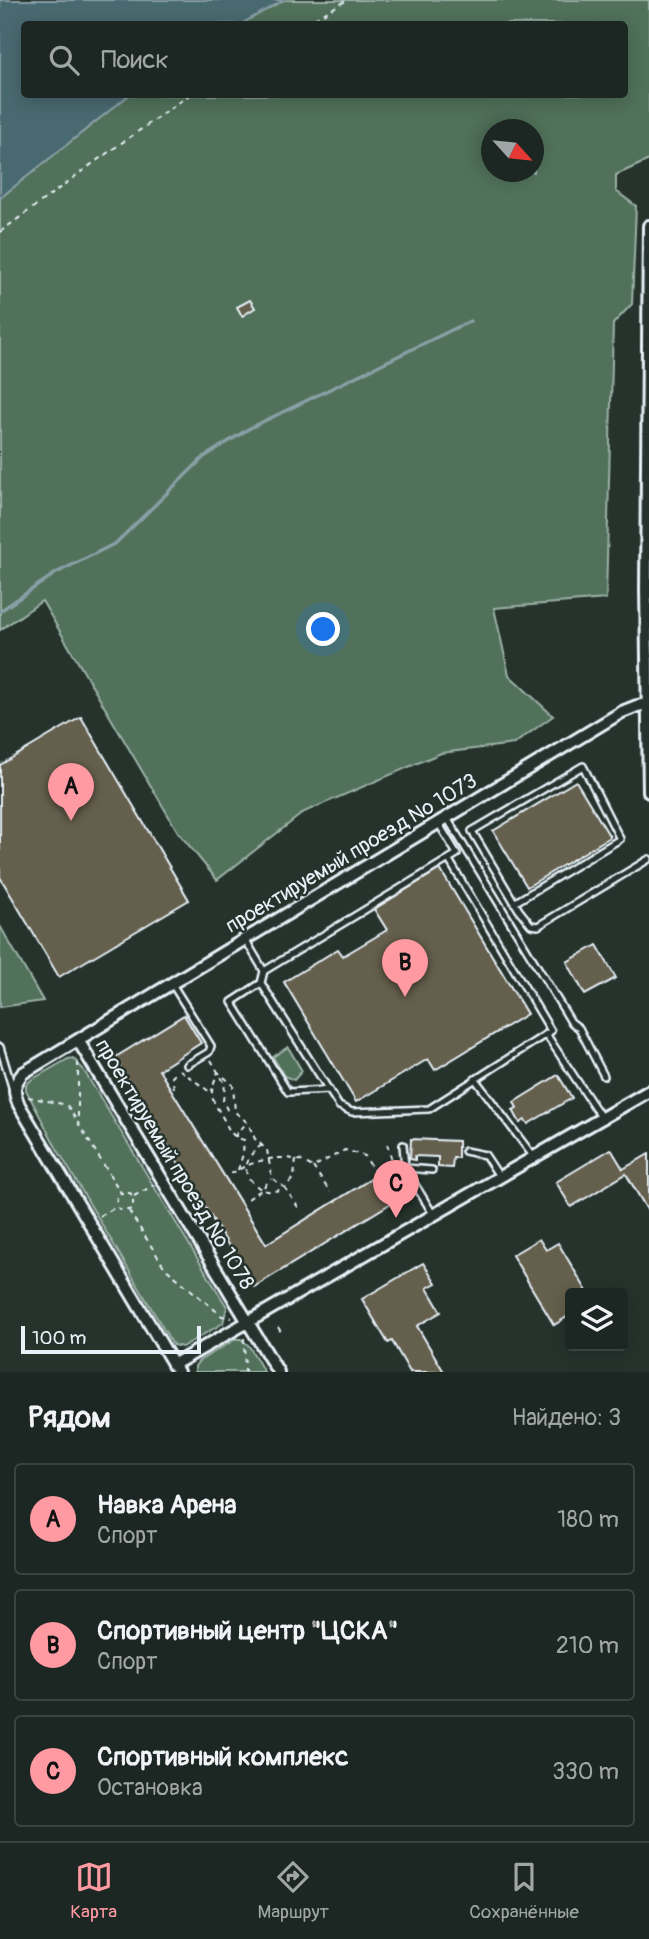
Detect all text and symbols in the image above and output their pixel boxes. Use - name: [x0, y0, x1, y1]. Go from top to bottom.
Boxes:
- search box: [21, 21, 628, 98]
- icon: search: [45, 41, 83, 79]
- text: Поиск: [101, 44, 169, 76]
- north arrow: [481, 119, 544, 182]
- your location: [306, 612, 340, 646]
- pin: A: [48, 763, 94, 821]
- street label: проектируемый проезд № 1073: [220, 767, 482, 939]
- pin: B: [382, 939, 428, 997]
- street label: проектируемый проезд № 1078: [89, 1034, 260, 1295]
- pin: C: [373, 1160, 419, 1218]
- map controls: [565, 1288, 628, 1351]
- button: layers: [565, 1288, 628, 1351]
- scale bar: [21, 1323, 201, 1355]
- text: 100 m: [32, 1326, 86, 1350]
- text: Рядом: [28, 1399, 111, 1436]
- text: Найдено: 3: [512, 1403, 621, 1432]
- text: Навка Арена: [97, 1489, 237, 1521]
- text: A: [46, 1505, 60, 1534]
- text: 180 m: [557, 1505, 619, 1534]
- text: Спорт: [97, 1521, 158, 1550]
- text: Спортивный центр "ЦСКА": [97, 1615, 398, 1647]
- text: B: [46, 1631, 60, 1660]
- text: 210 m: [556, 1631, 619, 1660]
- text: Спорт: [97, 1647, 158, 1676]
- text: Спортивный комплекс: [97, 1741, 349, 1773]
- text: C: [46, 1757, 60, 1786]
- text: 330 m: [552, 1757, 619, 1786]
- text: Остановка: [97, 1773, 203, 1802]
- tab: Карта: [70, 1858, 117, 1924]
- tab: Маршрут: [257, 1858, 329, 1924]
- tab: Сохранённые: [469, 1858, 579, 1924]

